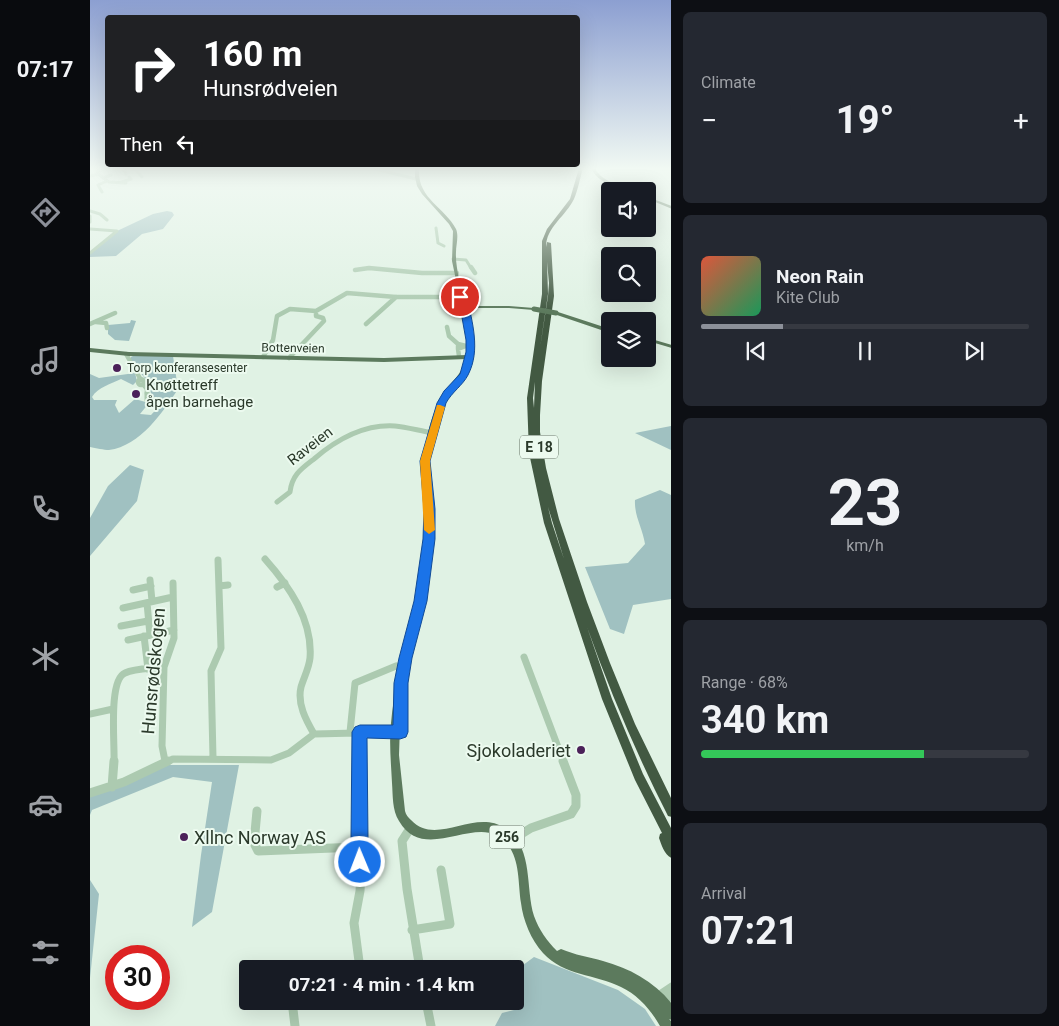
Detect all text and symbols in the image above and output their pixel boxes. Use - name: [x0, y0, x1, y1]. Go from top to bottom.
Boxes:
- text: 160 m: [203, 34, 302, 75]
- icon: right: [120, 35, 185, 100]
- text: 07:17: [17, 57, 73, 82]
- text: Climate: [701, 73, 756, 92]
- text: Hunsrødveien: [203, 76, 338, 101]
- text: 19°: [836, 98, 894, 142]
- text: −: [701, 104, 717, 137]
- text: +: [1013, 104, 1029, 137]
- icon: left: [172, 130, 200, 158]
- text: Then: [120, 133, 162, 156]
- map controls: [601, 182, 656, 367]
- button: sound: [601, 182, 656, 237]
- icon: directions: [28, 195, 63, 230]
- button: search: [601, 247, 656, 302]
- text: Neon Rain: [776, 265, 864, 288]
- pin: [439, 276, 481, 318]
- icon: arrive: [446, 283, 474, 311]
- text: Kite Club: [776, 288, 840, 307]
- button: layers: [601, 312, 656, 367]
- icon: previous: [742, 337, 770, 365]
- icon: pause: [851, 337, 879, 365]
- icon: next: [960, 337, 988, 365]
- street label: Bottenveien: [261, 340, 325, 356]
- icon: music: [28, 343, 63, 378]
- place label: Torp konferansesenter: [127, 361, 247, 375]
- marker: Torp konferansesenter: [111, 362, 123, 374]
- place label: Knøttetreff åpen barnehage: [146, 376, 253, 411]
- marker: Knøttetreff åpen barnehage: [130, 388, 142, 400]
- street label: Raveien: [284, 423, 336, 469]
- road number: E 18: [520, 436, 558, 458]
- text: 23: [828, 465, 902, 541]
- icon: phone: [28, 491, 63, 526]
- text: km/h: [846, 536, 884, 555]
- street label: Hunsrødskogen: [137, 607, 169, 735]
- icon: climate: [28, 639, 63, 674]
- text: Range · 68%: [701, 673, 788, 692]
- text: 340 km: [701, 698, 829, 742]
- place label: Sjokoladeriet: [467, 740, 571, 761]
- marker: Sjokoladeriet: [575, 744, 587, 756]
- icon: car: [28, 787, 63, 822]
- road number: 256: [490, 826, 524, 849]
- place label: Xllnc Norway AS: [194, 827, 326, 848]
- marker: Xllnc Norway AS: [178, 831, 190, 843]
- position arrow: [333, 835, 385, 887]
- text: Arrival: [701, 884, 746, 903]
- text: 07:21: [701, 909, 799, 953]
- icon: filters: [28, 935, 63, 970]
- speed limit sign: 30: [105, 945, 170, 1010]
- text: 07:21 · 4 min · 1.4 km: [289, 973, 474, 996]

